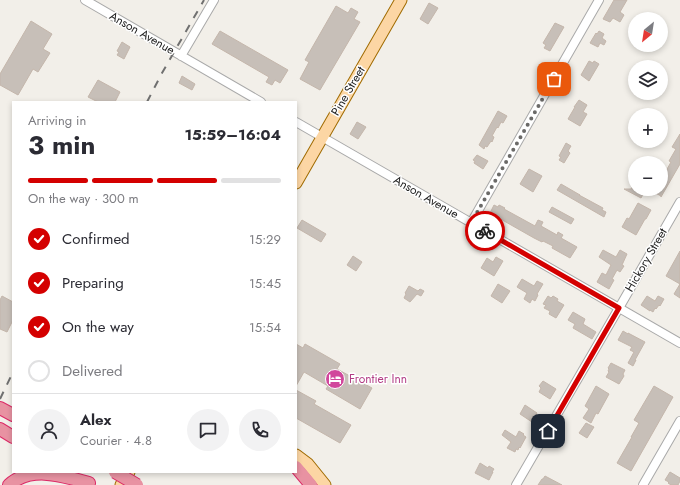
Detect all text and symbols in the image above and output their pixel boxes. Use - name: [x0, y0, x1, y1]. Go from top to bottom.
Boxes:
- street label: Anson Avenue: [106, 7, 178, 59]
- north arrow: [628, 12, 668, 52]
- map controls: [628, 12, 668, 196]
- button: layers: [628, 60, 668, 100]
- pin: [537, 62, 571, 96]
- street label: Pine Street: [327, 63, 369, 119]
- icon: bag: [543, 68, 565, 90]
- button: +: [628, 108, 668, 148]
- text: Arriving in: [28, 111, 86, 130]
- text: 15:59–16:04: [184, 124, 281, 146]
- text: 3 min: [28, 126, 95, 164]
- button: −: [628, 156, 668, 196]
- street label: Anson Avenue: [390, 171, 462, 223]
- text: On the way · 300 m: [28, 189, 139, 208]
- courier: [465, 211, 505, 251]
- icon: bike: [474, 220, 496, 242]
- street label: Hickory Street: [620, 225, 672, 295]
- icon: check: [28, 228, 50, 250]
- text: Confirmed: [62, 228, 130, 250]
- text: 15:29: [249, 230, 281, 249]
- icon: check: [28, 272, 50, 294]
- text: Preparing: [62, 272, 124, 294]
- text: 15:45: [249, 274, 281, 293]
- icon: check: [28, 316, 50, 338]
- text: On the way: [62, 316, 134, 338]
- text: 15:54: [249, 318, 281, 337]
- text: Delivered: [62, 360, 123, 382]
- hotel icon: Frontier Inn: [324, 368, 346, 390]
- place label: Frontier Inn: [349, 370, 407, 388]
- button: person: [28, 409, 70, 451]
- text: Alex: [80, 409, 111, 431]
- button: chat: [187, 409, 229, 451]
- button: phone: [239, 409, 281, 451]
- pin: [531, 414, 565, 448]
- icon: home: [537, 420, 559, 442]
- text: Courier · 4.8: [80, 431, 152, 450]

